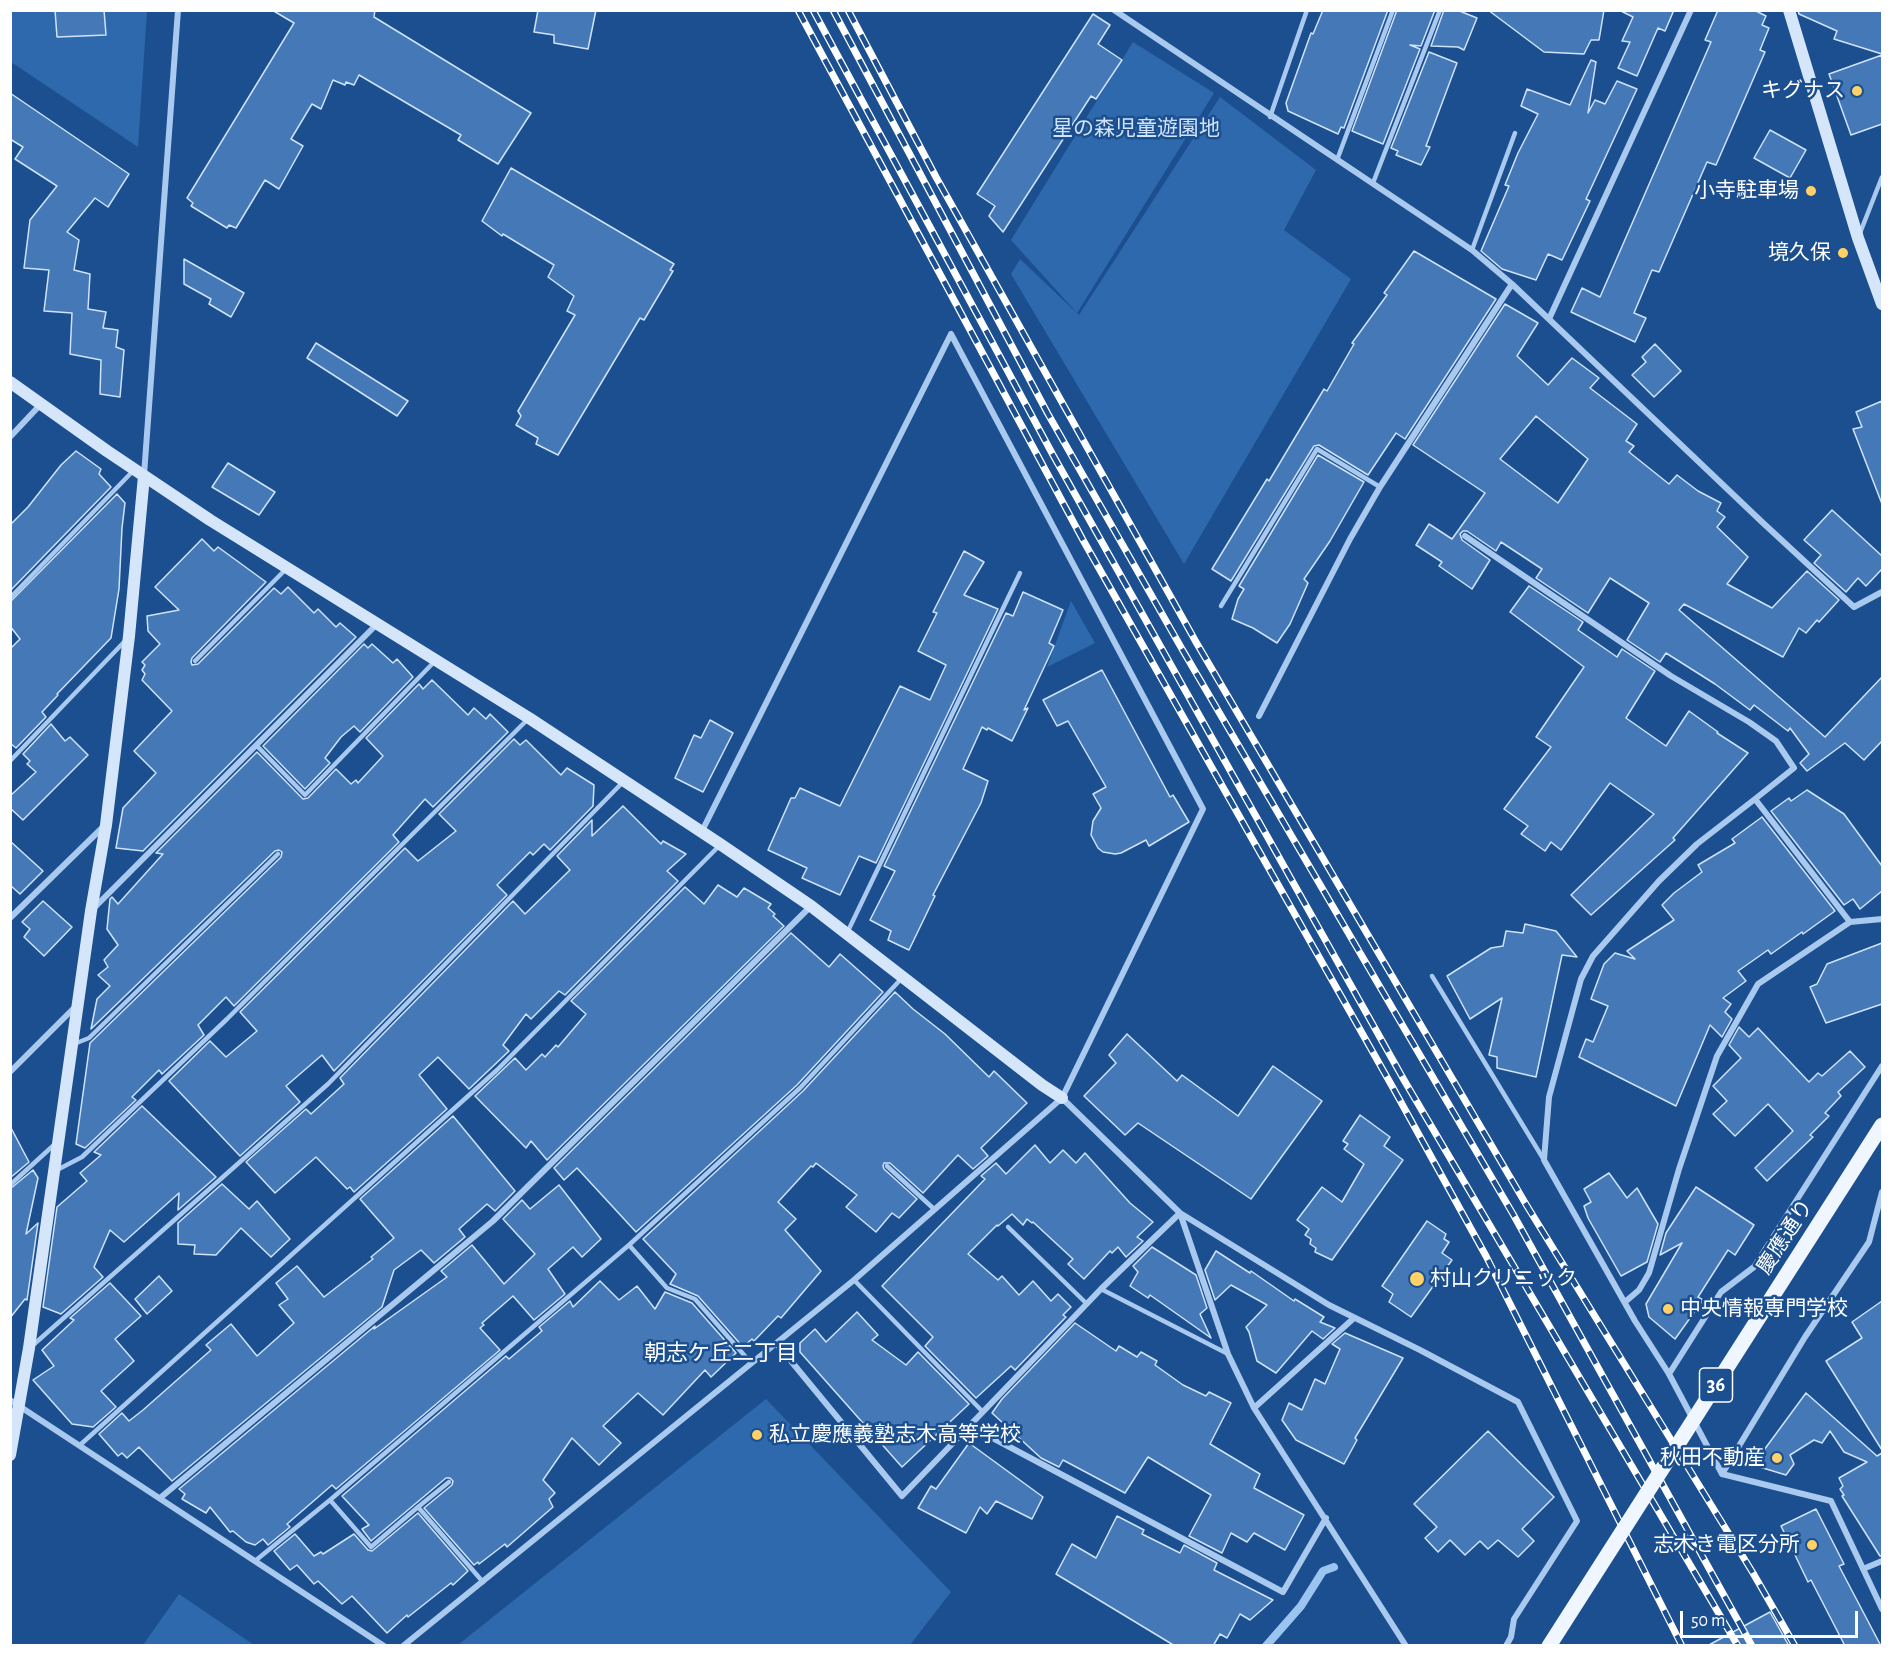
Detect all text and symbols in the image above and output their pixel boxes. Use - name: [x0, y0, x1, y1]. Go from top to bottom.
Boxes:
- place label: キグナス: [1761, 78, 1845, 104]
- marker: キグナス: [1850, 84, 1864, 98]
- park label: 星の森児童遊園地: [1052, 116, 1220, 142]
- place label: 小寺駐車場: [1694, 178, 1799, 204]
- marker: 小寺駐車場: [1804, 184, 1818, 198]
- place label: 境久保: [1768, 240, 1831, 266]
- marker: 境久保: [1836, 246, 1850, 260]
- street label: 慶應通り: [1752, 1195, 1818, 1279]
- place label: 村山クリニック: [1430, 1266, 1577, 1292]
- marker: 村山クリニック: [1408, 1270, 1426, 1288]
- place label: 中央情報専門学校: [1680, 1296, 1848, 1322]
- marker: 中央情報専門学校: [1661, 1302, 1675, 1316]
- district label: 朝志ケ丘二丁目: [644, 1340, 798, 1366]
- road number: 36: [1700, 1368, 1732, 1402]
- place label: 私立慶應義塾志木高等学校: [769, 1422, 1021, 1448]
- marker: 私立慶應義塾志木高等学校: [750, 1428, 764, 1442]
- place label: 秋田不動産: [1660, 1445, 1765, 1471]
- marker: 秋田不動産: [1770, 1451, 1784, 1465]
- place label: 志木き電区分所: [1653, 1532, 1800, 1558]
- marker: 志木き電区分所: [1805, 1538, 1819, 1552]
- scale bar: [1683, 1599, 1862, 1637]
- text: 50 m: [1691, 1612, 1725, 1630]

